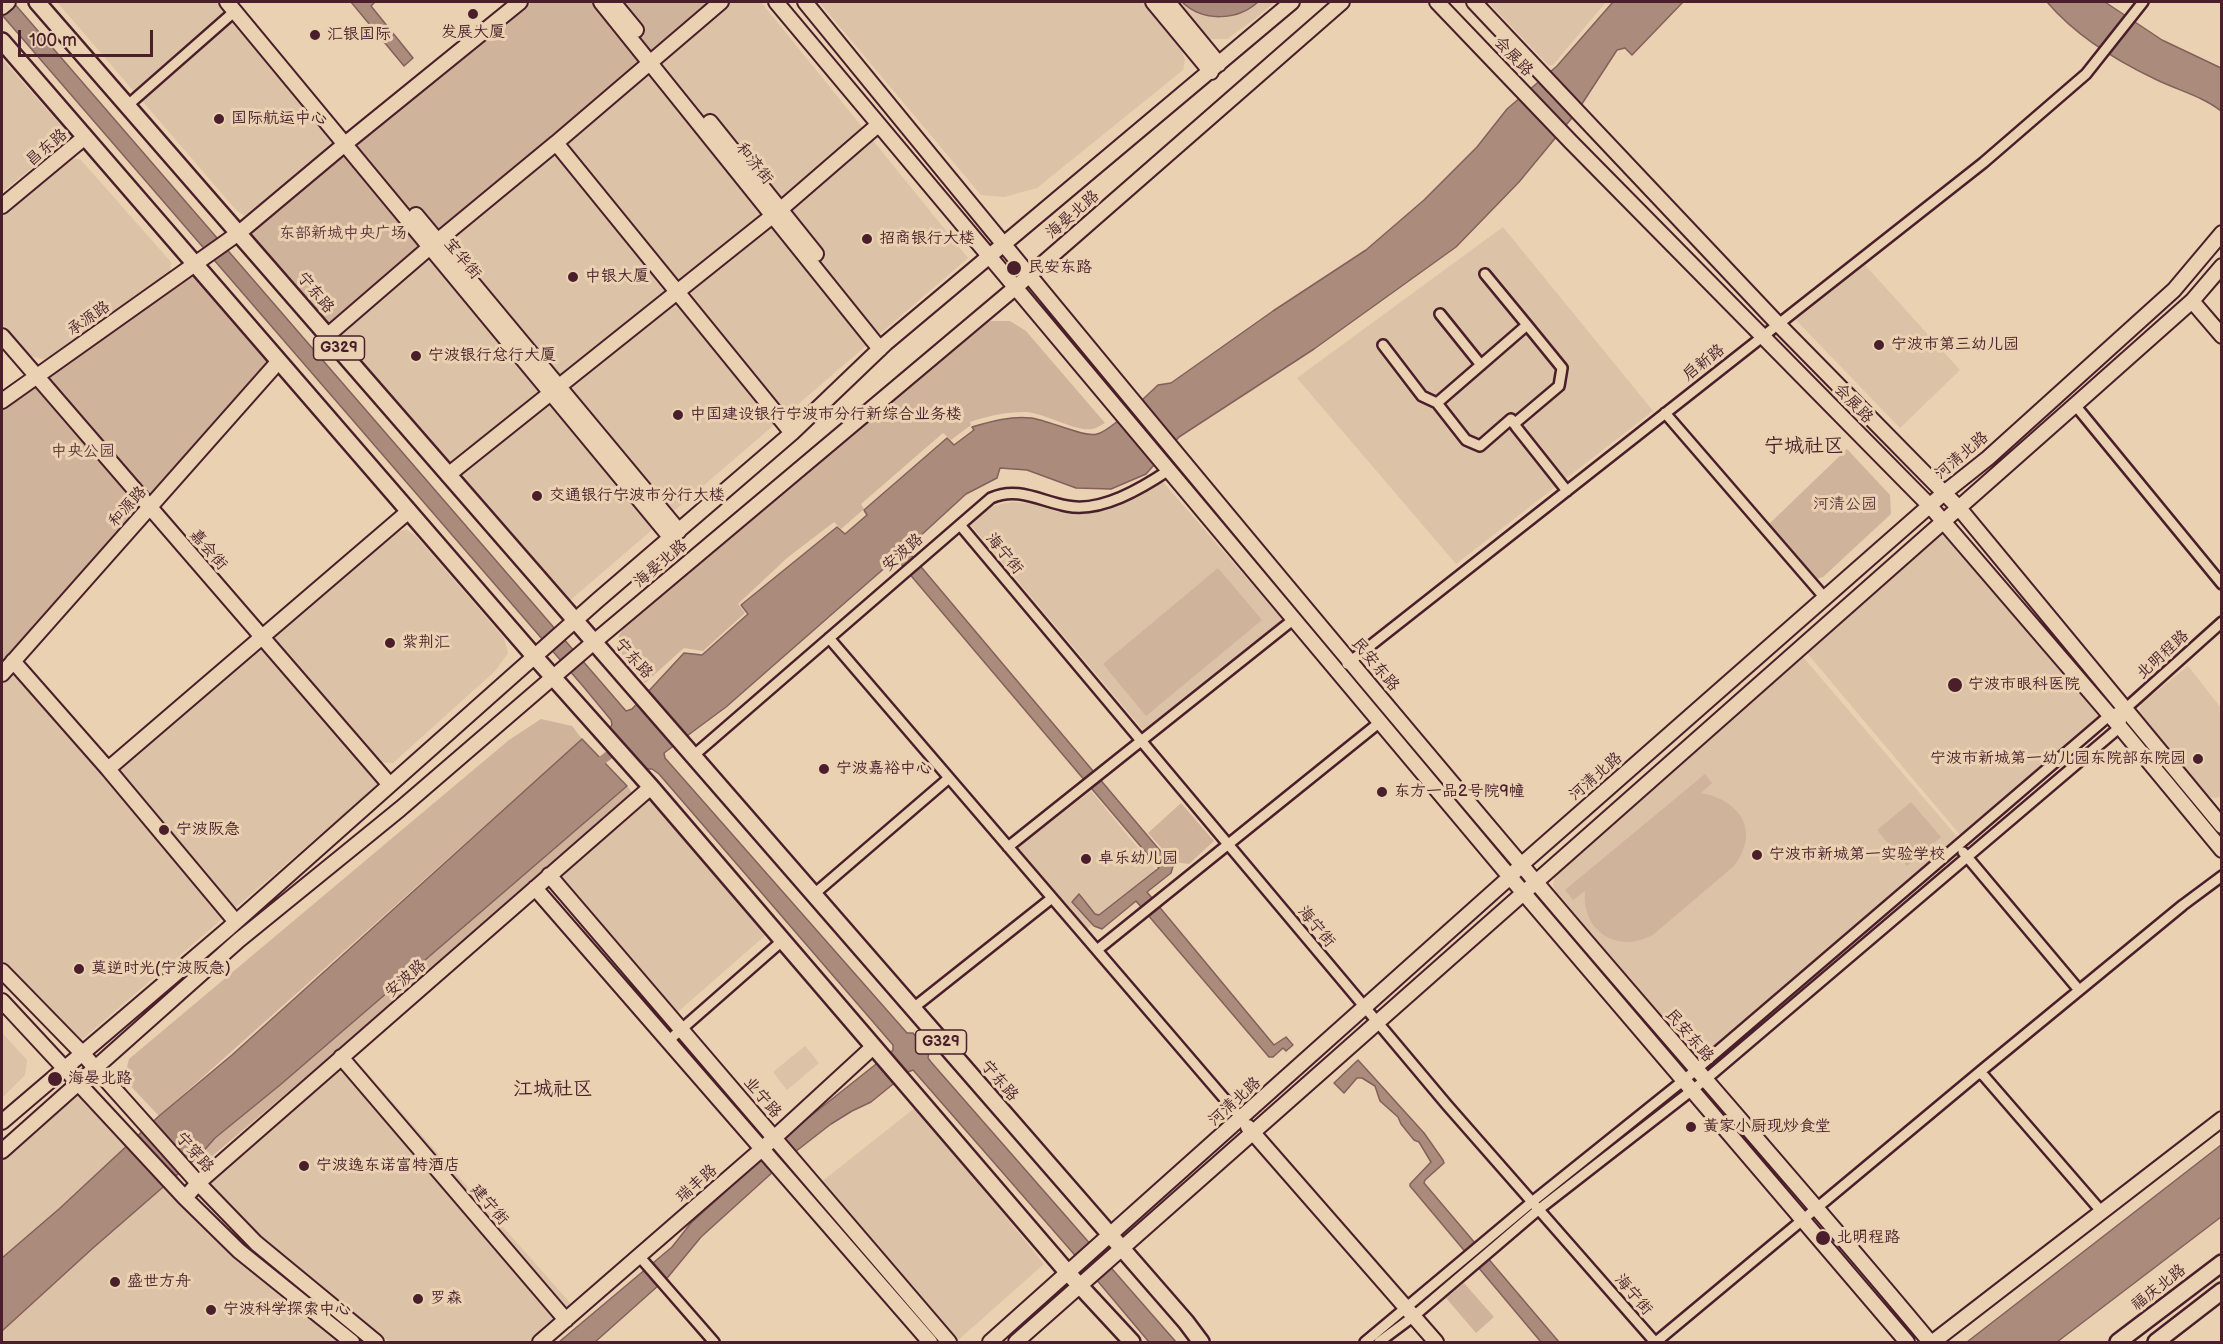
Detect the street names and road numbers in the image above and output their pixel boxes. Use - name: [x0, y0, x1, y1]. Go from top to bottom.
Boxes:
- street label: 会展路: [1489, 33, 1537, 81]
- street label: 昌东路: [22, 125, 72, 171]
- street label: 和济街: [731, 139, 777, 189]
- street label: 海晏北路: [1043, 187, 1103, 243]
- street label: 宝华街: [439, 234, 485, 284]
- street label: 宁东路: [292, 268, 338, 318]
- street label: 承源路: [64, 297, 114, 341]
- road number: G329: [314, 336, 364, 360]
- street label: 启新路: [1679, 341, 1729, 385]
- street label: 会展路: [1829, 380, 1877, 428]
- street label: 河清北路: [1931, 428, 1993, 484]
- street label: 和源路: [105, 483, 151, 531]
- street label: 嘉会街: [185, 526, 231, 574]
- street label: 海宁街: [981, 529, 1027, 579]
- street label: 安波路: [879, 530, 927, 576]
- street label: 海晏北路: [630, 536, 692, 592]
- street label: 北明程路: [2133, 626, 2193, 684]
- street label: 民安东路: [1347, 634, 1403, 696]
- street label: 宁东路: [610, 635, 656, 683]
- street label: 河清北路: [1566, 749, 1626, 805]
- street label: 海宁街: [1293, 902, 1339, 952]
- street label: 安波路: [382, 956, 430, 1002]
- street label: 民安东路: [1661, 1006, 1717, 1066]
- road number: G329: [916, 1030, 966, 1054]
- street label: 宁东路: [976, 1057, 1022, 1105]
- street label: 河清北路: [1205, 1073, 1265, 1131]
- street label: 业宁路: [739, 1074, 785, 1122]
- street label: 宁穿路: [171, 1129, 217, 1177]
- street label: 瑞丰路: [673, 1161, 721, 1207]
- street label: 建宁街: [466, 1181, 512, 1229]
- street label: 福庆北路: [2128, 1261, 2190, 1315]
- street label: 海宁街: [1610, 1271, 1656, 1319]

